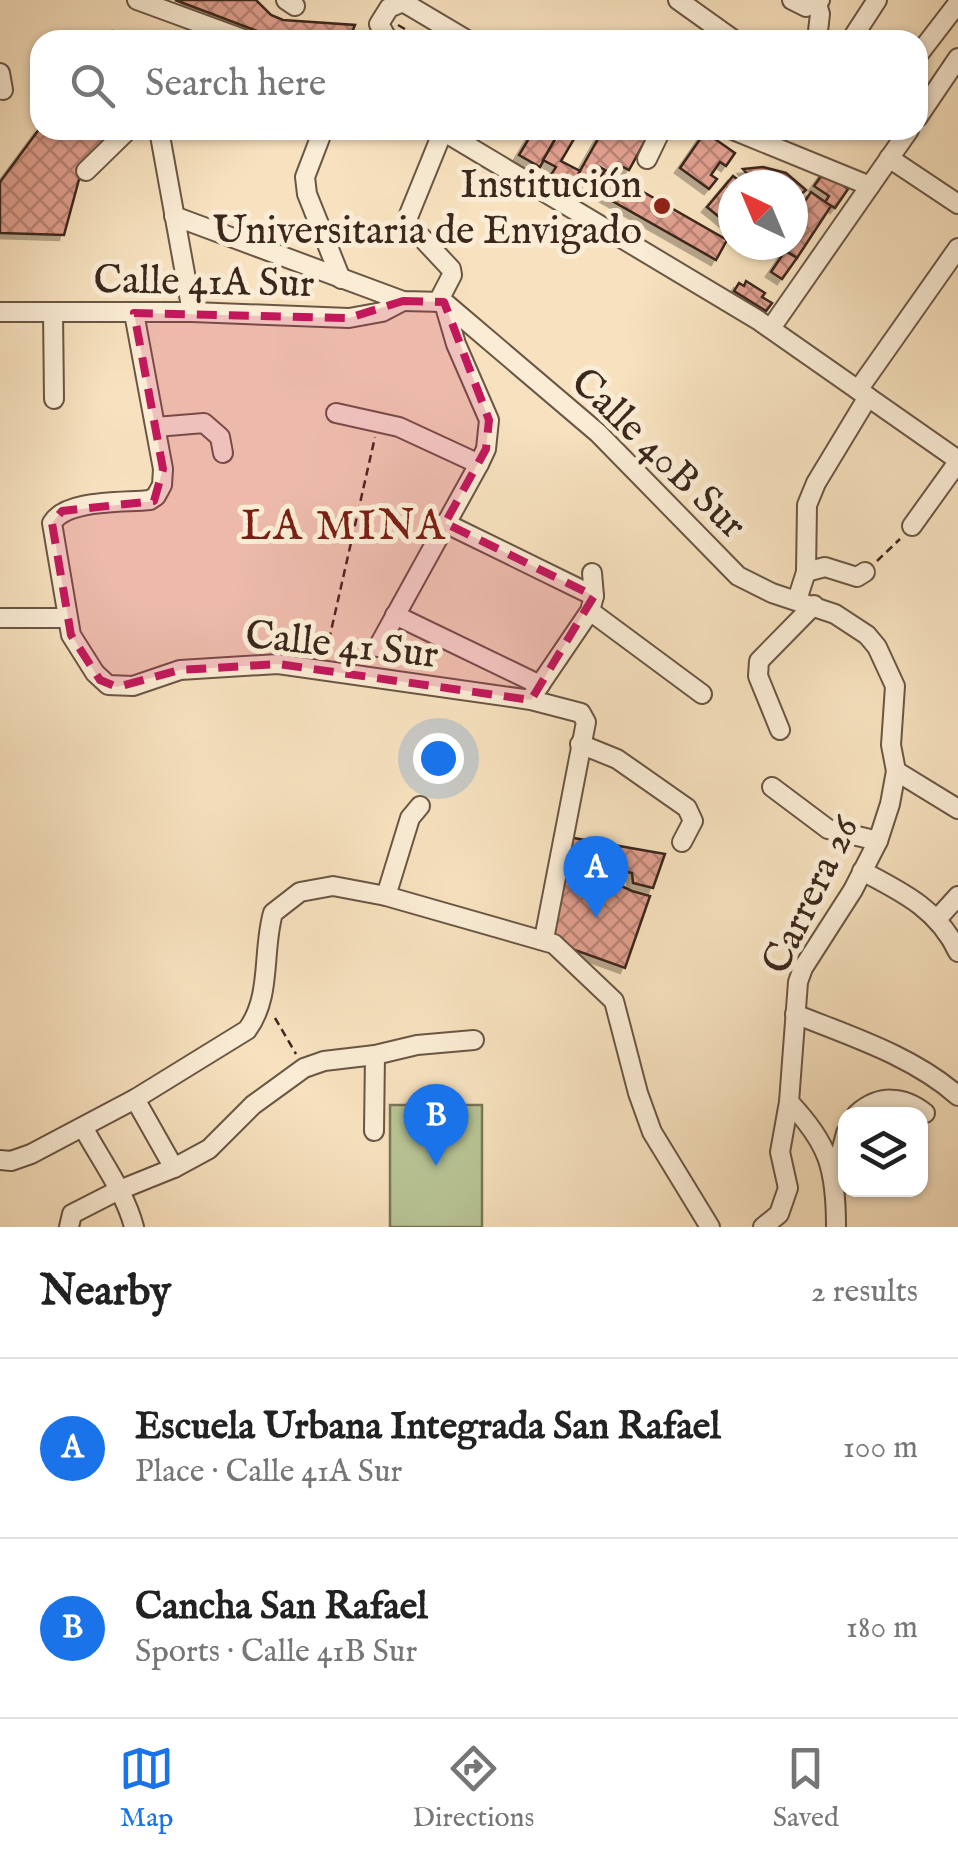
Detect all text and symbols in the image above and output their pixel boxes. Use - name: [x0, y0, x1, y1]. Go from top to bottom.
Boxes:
- search box: [30, 30, 928, 140]
- icon: search: [65, 58, 120, 113]
- text: Search here: [145, 61, 326, 109]
- place label: Institución Universitaria de Envigado: [212, 161, 642, 258]
- north arrow: [718, 170, 808, 260]
- marker: Institución Universitaria de Envigado: [651, 195, 673, 217]
- street label: Calle 41A Sur: [93, 256, 315, 311]
- street label: Calle 40B Sur: [559, 358, 756, 551]
- district label: LA MINA: [241, 501, 447, 554]
- street label: Calle 41 Sur: [243, 611, 441, 682]
- your location: [413, 733, 464, 784]
- street label: Carrera 26: [752, 807, 873, 983]
- pin: A: [564, 836, 628, 918]
- pin: B: [404, 1084, 468, 1166]
- map controls: [838, 1107, 928, 1197]
- button: layers: [838, 1107, 928, 1197]
- text: Nearby: [40, 1266, 171, 1319]
- text: 2 results: [811, 1272, 918, 1313]
- text: Escuela Urbana Integrada San Rafael: [135, 1404, 721, 1452]
- text: A: [62, 1428, 83, 1469]
- text: 100 m: [843, 1428, 918, 1469]
- text: Place · Calle 41A Sur: [135, 1452, 402, 1493]
- text: Cancha San Rafael: [135, 1584, 428, 1632]
- text: B: [62, 1608, 83, 1649]
- text: 180 m: [846, 1608, 918, 1649]
- text: Sports · Calle 41B Sur: [135, 1632, 417, 1673]
- tab: Map: [119, 1741, 174, 1836]
- tab: Directions: [412, 1741, 534, 1836]
- tab: Saved: [773, 1741, 839, 1836]

